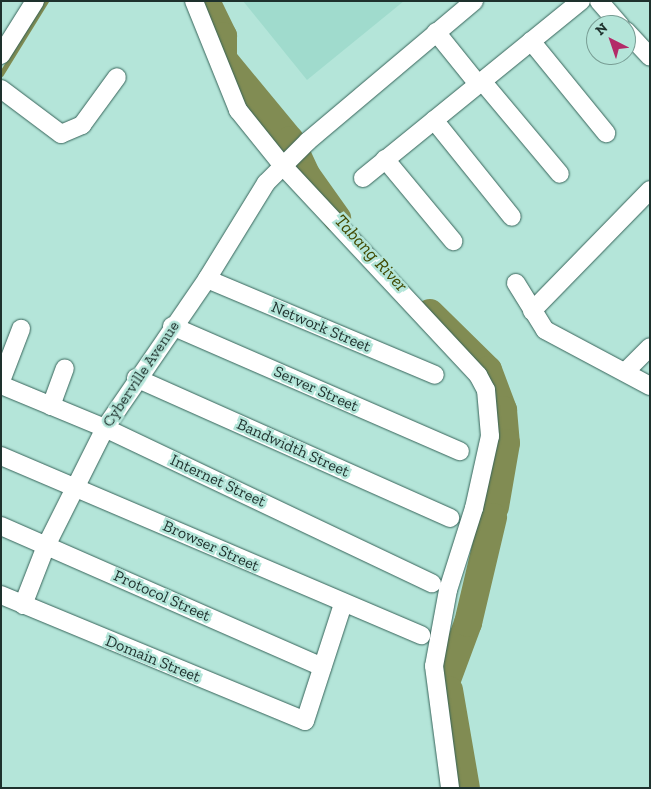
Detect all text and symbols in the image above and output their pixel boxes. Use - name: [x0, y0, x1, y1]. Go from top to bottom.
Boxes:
- north arrow: [586, 15, 636, 65]
- text: N: [592, 19, 611, 39]
- water label: Tabang River: [330, 210, 412, 296]
- street label: Network Street: [268, 297, 374, 357]
- street label: Cyberville Avenue: [98, 317, 184, 431]
- street label: Server Street: [271, 362, 361, 416]
- street label: Bandwidth Street: [234, 415, 352, 481]
- street label: Internet Street: [167, 451, 269, 511]
- street label: Browser Street: [160, 516, 262, 576]
- street label: Protocol Street: [111, 566, 213, 626]
- street label: Domain Street: [103, 631, 203, 687]

